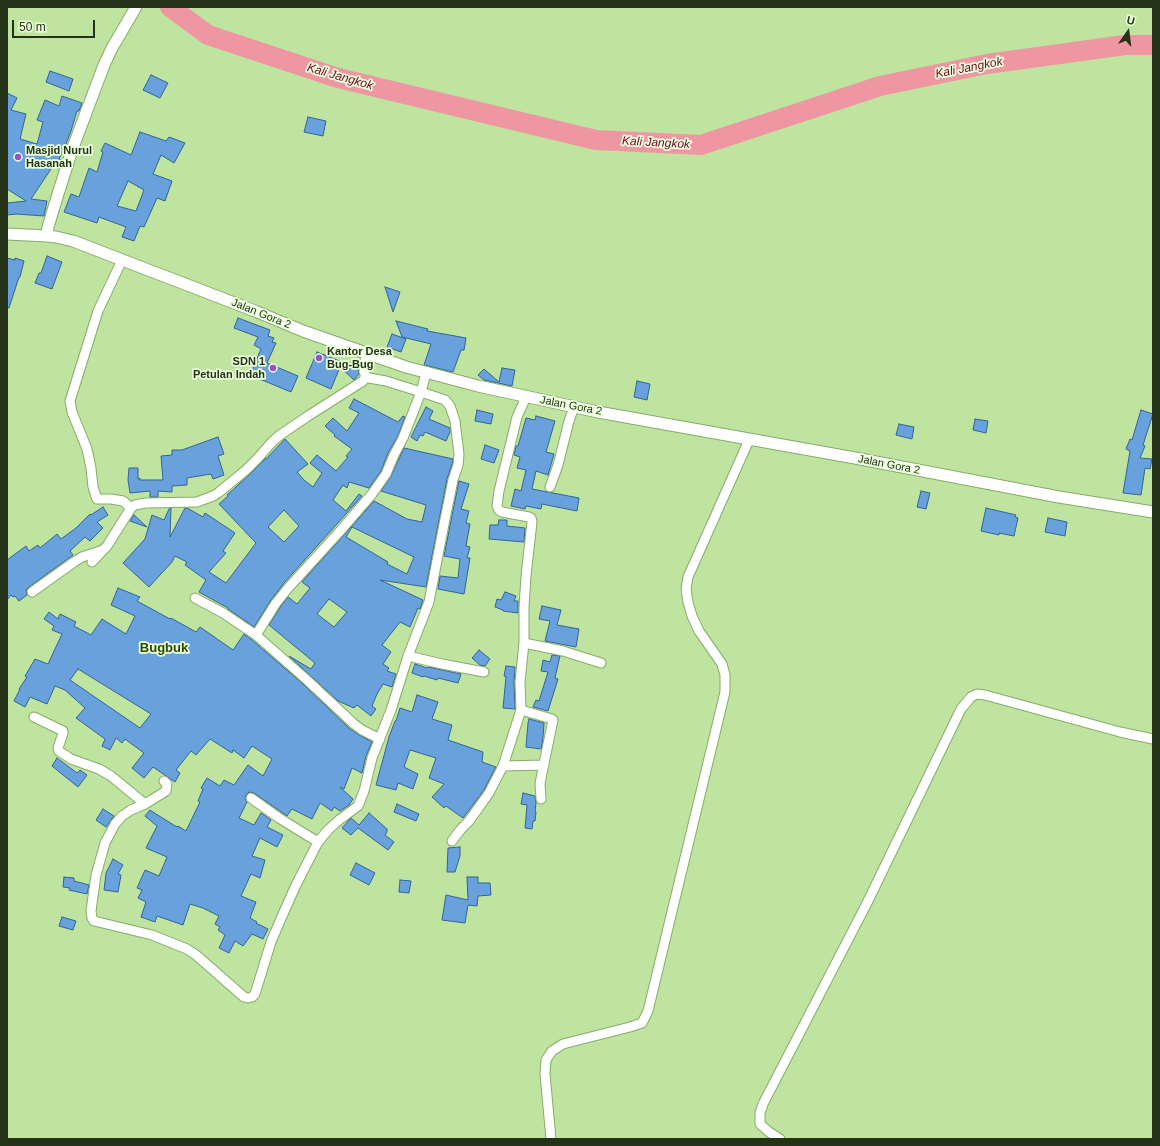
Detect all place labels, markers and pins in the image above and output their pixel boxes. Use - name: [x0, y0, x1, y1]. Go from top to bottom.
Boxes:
- place label: Masjid Nurul Hasanah: [26, 144, 92, 170]
- marker: Masjid Nurul Hasanah: [13, 152, 23, 162]
- place label: Kantor Desa Bug-Bug: [327, 345, 392, 371]
- marker: Kantor Desa Bug-Bug: [314, 353, 324, 363]
- place label: SDN 1 Petulan Indah: [193, 355, 265, 381]
- marker: SDN 1 Petulan Indah: [268, 363, 278, 373]

